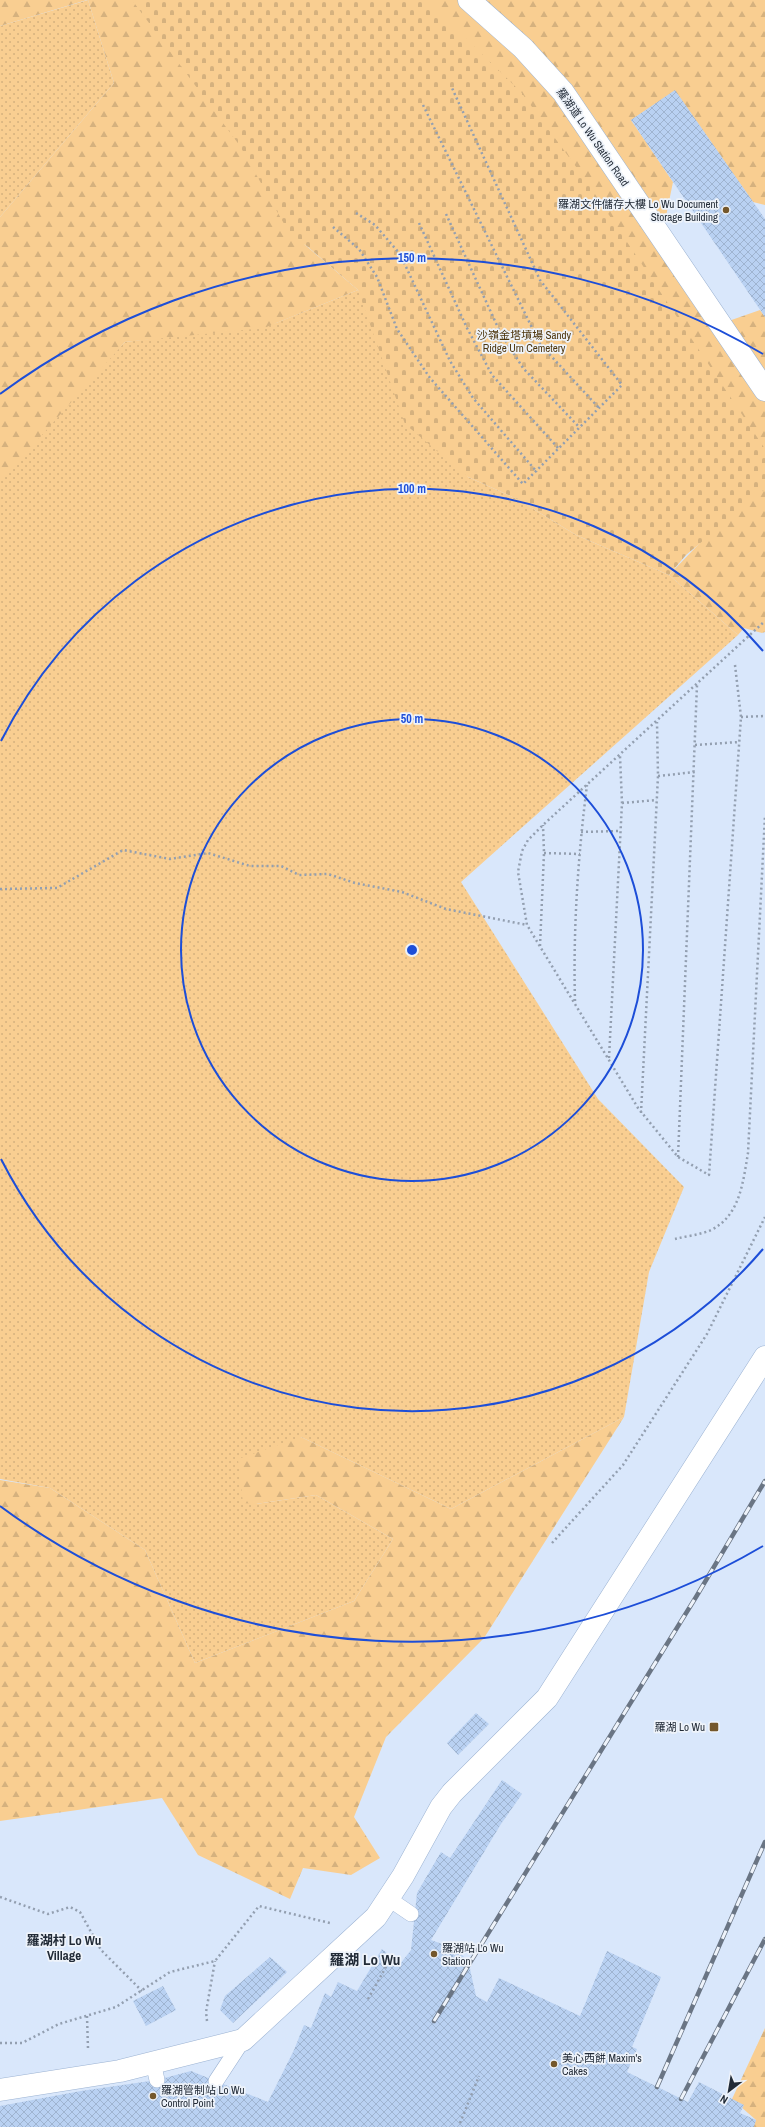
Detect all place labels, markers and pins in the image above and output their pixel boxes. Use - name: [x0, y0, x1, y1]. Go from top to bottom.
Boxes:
- place label: 羅湖文件儲存大樓 Lo Wu Document Storage Building: [558, 197, 718, 224]
- marker: 羅湖文件儲存大樓 Lo Wu Document Storage Building: [721, 205, 731, 215]
- centre of rings: [405, 943, 419, 957]
- place label: 羅湖 Lo Wu: [655, 1720, 705, 1734]
- marker: 羅湖 Lo Wu: [708, 1721, 720, 1733]
- place label: 羅湖站 Lo Wu Station: [442, 1941, 503, 1968]
- marker: 羅湖站 Lo Wu Station: [429, 1949, 439, 1959]
- place label: 美心西餅 Maxim's Cakes: [562, 2051, 642, 2078]
- marker: 美心西餅 Maxim's Cakes: [549, 2059, 559, 2069]
- place label: 羅湖管制站 Lo Wu Control Point: [161, 2083, 244, 2110]
- marker: 羅湖管制站 Lo Wu Control Point: [148, 2091, 158, 2101]

